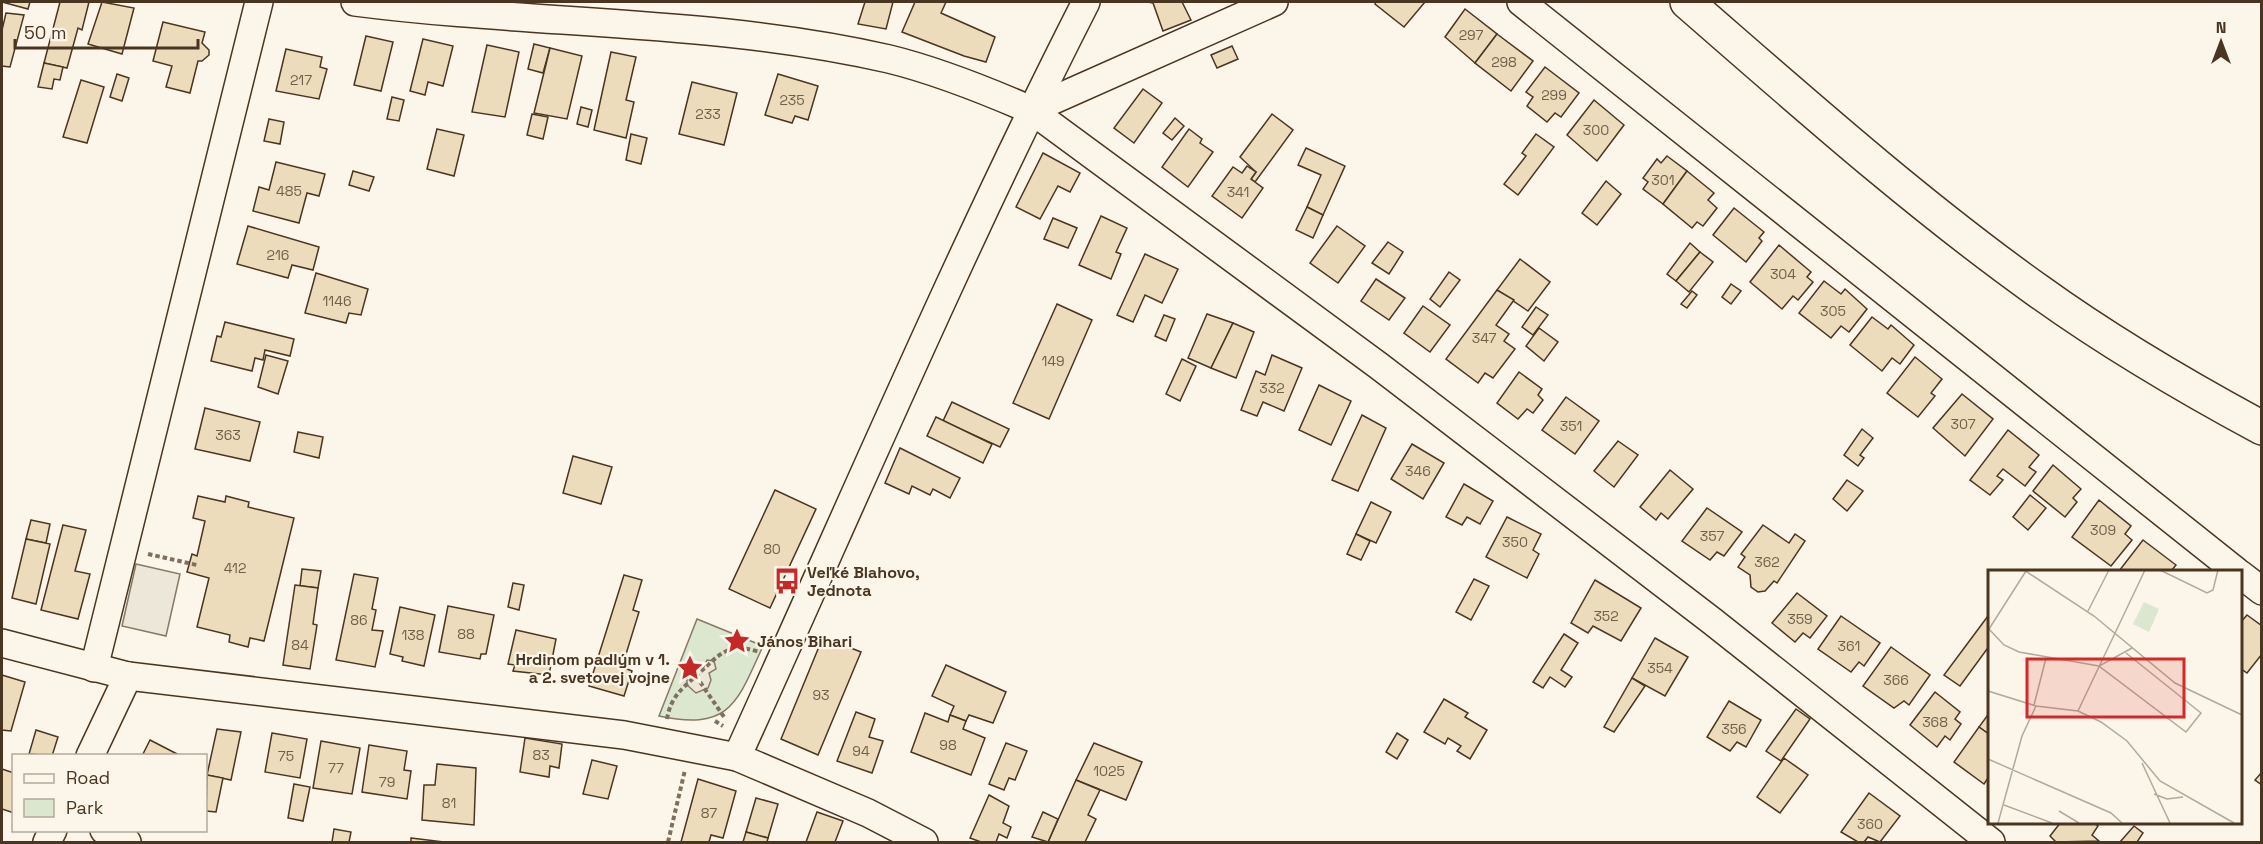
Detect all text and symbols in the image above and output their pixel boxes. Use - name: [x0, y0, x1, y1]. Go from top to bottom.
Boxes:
- scale bar: [15, 12, 198, 50]
- north arrow: [2191, 12, 2251, 72]
- text: N: [2216, 17, 2226, 38]
- text: 50 m: [24, 21, 66, 44]
- house number: 297: [1459, 26, 1483, 44]
- house number: 298: [1491, 53, 1517, 71]
- house number: 217: [290, 71, 312, 89]
- house number: 299: [1541, 86, 1567, 104]
- house number: 235: [779, 91, 805, 109]
- house number: 233: [695, 105, 721, 123]
- house number: 300: [1583, 121, 1609, 139]
- house number: 301: [1651, 171, 1675, 189]
- house number: 485: [276, 182, 302, 200]
- house number: 341: [1227, 183, 1249, 201]
- house number: 216: [267, 246, 289, 264]
- house number: 304: [1770, 265, 1796, 283]
- house number: 1146: [322, 292, 352, 310]
- house number: 305: [1820, 302, 1846, 320]
- house number: 347: [1472, 329, 1496, 347]
- house number: 149: [1041, 352, 1065, 370]
- house number: 332: [1259, 379, 1285, 397]
- house number: 307: [1950, 415, 1976, 433]
- house number: 351: [1560, 417, 1582, 435]
- house number: 363: [215, 426, 241, 444]
- house number: 346: [1405, 462, 1431, 480]
- house number: 309: [2090, 521, 2116, 539]
- house number: 357: [1700, 527, 1724, 545]
- house number: 350: [1502, 533, 1528, 551]
- house number: 80: [763, 540, 781, 558]
- house number: 362: [1754, 553, 1780, 571]
- house number: 412: [224, 559, 246, 577]
- place label: Veľké Blahovo, Jednota: [807, 562, 920, 601]
- bus stop icon: Veľké Blahovo, Jednota: [772, 566, 802, 596]
- inset map: [1988, 570, 2242, 823]
- house number: 352: [1593, 607, 1619, 625]
- house number: 359: [1787, 610, 1813, 628]
- house number: 86: [350, 611, 368, 629]
- house number: 88: [457, 625, 475, 643]
- house number: 138: [401, 626, 425, 644]
- place icon: János Bihari: [722, 626, 752, 656]
- place label: János Bihari: [757, 631, 852, 652]
- house number: 84: [291, 636, 309, 654]
- house number: 361: [1838, 637, 1860, 655]
- place label: Hrdinom padlým v 1. a 2. svetovej vojne: [515, 649, 670, 688]
- place icon: Hrdinom padlým v 1. a 2. svetovej vojne: [675, 653, 705, 683]
- house number: 354: [1647, 659, 1673, 677]
- house number: 366: [1883, 671, 1909, 689]
- house number: 93: [812, 686, 830, 704]
- house number: 368: [1922, 713, 1948, 731]
- house number: 356: [1721, 720, 1747, 738]
- house number: 98: [939, 736, 957, 754]
- house number: 94: [852, 742, 870, 760]
- house number: 83: [532, 746, 550, 764]
- house number: 75: [278, 747, 294, 765]
- legend: [12, 754, 207, 832]
- house number: 77: [328, 759, 344, 777]
- house number: 1025: [1093, 762, 1125, 780]
- text: Road: [66, 766, 110, 789]
- house number: 79: [379, 773, 395, 791]
- house number: 81: [442, 794, 456, 812]
- text: Park: [66, 796, 104, 819]
- house number: 87: [701, 804, 717, 822]
- house number: 360: [1857, 815, 1883, 833]

